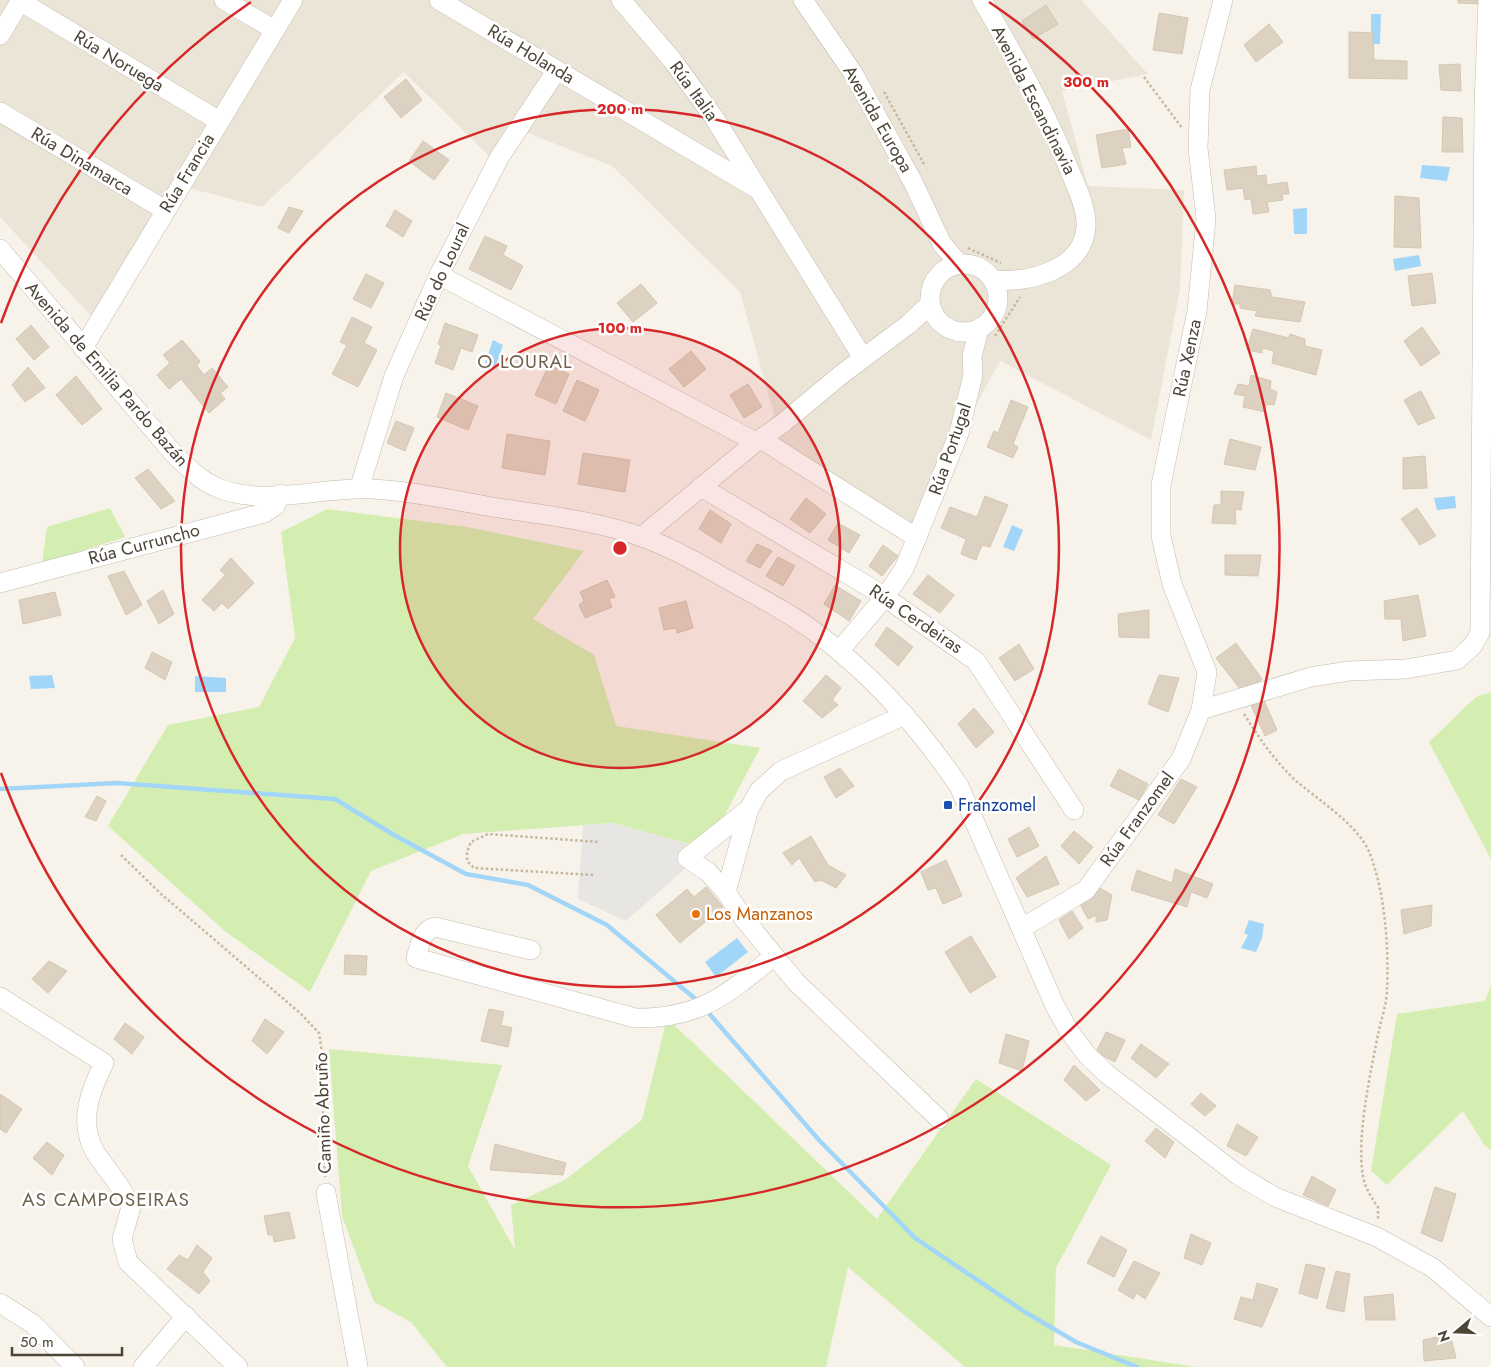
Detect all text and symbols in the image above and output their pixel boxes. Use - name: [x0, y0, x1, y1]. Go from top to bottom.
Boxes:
- street label: Rúa Holanda: [483, 18, 579, 90]
- street label: Avenida Escandinavia: [985, 21, 1083, 179]
- street label: Rúa Noruega: [69, 24, 169, 98]
- street label: Rúa Italia: [663, 56, 725, 126]
- street label: Avenida Europa: [837, 60, 919, 178]
- text: 300 m: [1063, 71, 1109, 93]
- text: 200 m: [597, 98, 643, 120]
- street label: Rúa Dinamarca: [26, 120, 138, 202]
- street label: Rúa Francia: [153, 128, 221, 218]
- street label: Rúa do Loural: [408, 219, 476, 325]
- street label: Avenida de Emilia Pardo Bazán: [19, 276, 195, 472]
- text: 100 m: [598, 317, 642, 339]
- street label: Rúa Xenza: [1166, 317, 1208, 399]
- district label: O LOURAL: [477, 348, 573, 375]
- street label: Rúa Portugal: [922, 400, 978, 498]
- street label: Rúa Curruncho: [85, 517, 203, 571]
- centre of rings: [611, 539, 629, 557]
- street label: Rúa Cerdeiras: [864, 578, 968, 660]
- street label: Rúa Franzomel: [1094, 766, 1180, 872]
- place label: Franzomel: [958, 792, 1036, 818]
- marker: Franzomel: [942, 799, 954, 811]
- place label: Los Manzanos: [706, 901, 813, 927]
- marker: Los Manzanos: [690, 908, 702, 920]
- street label: Camiño Abruño: [308, 1052, 338, 1174]
- district label: AS CAMPOSEIRAS: [22, 1186, 190, 1213]
- north arrow: [1431, 1307, 1481, 1357]
- scale bar: [12, 1324, 122, 1356]
- text: N: [1432, 1328, 1455, 1345]
- text: 50 m: [20, 1331, 54, 1353]

